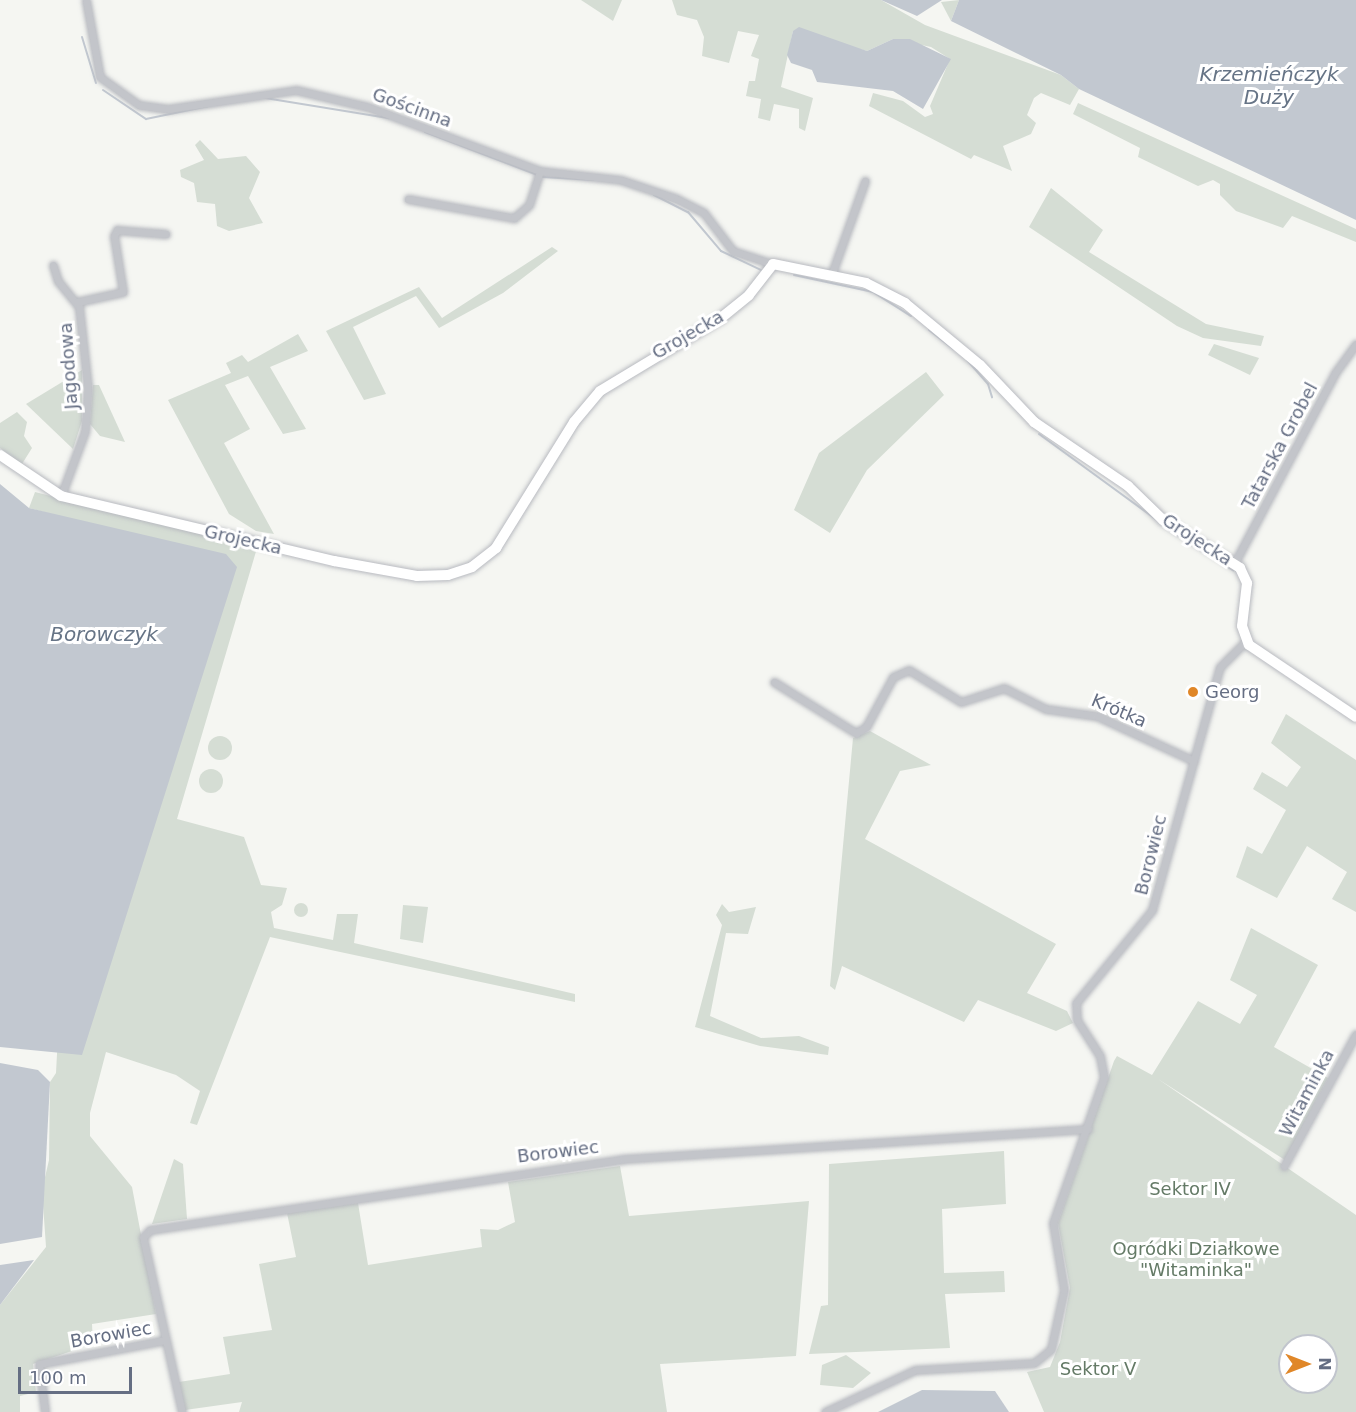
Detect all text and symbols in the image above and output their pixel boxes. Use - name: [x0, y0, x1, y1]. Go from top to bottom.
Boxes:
- water label: Krzemieńczyk Duży: [1199, 63, 1339, 110]
- street label: Gościnna: [369, 84, 455, 132]
- street label: Grojecka: [648, 306, 728, 364]
- street label: Jagodowa: [55, 322, 83, 410]
- street label: Tatarska Grobel: [1238, 379, 1322, 513]
- street label: Grojecka: [1158, 509, 1236, 571]
- street label: Grojecka: [202, 521, 284, 559]
- water label: Borowczyk: [50, 622, 158, 646]
- place label: Georg: [1205, 681, 1260, 703]
- marker: Georg: [1186, 685, 1200, 699]
- street label: Krótka: [1088, 690, 1150, 732]
- street label: Borowiec: [1131, 813, 1171, 897]
- street label: Witaminka: [1275, 1046, 1339, 1140]
- street label: Borowiec: [516, 1136, 600, 1168]
- park label: Sektor IV: [1149, 1178, 1231, 1200]
- park label: Ogródki Działkowe "Witaminka": [1112, 1239, 1280, 1282]
- street label: Borowiec: [69, 1317, 153, 1353]
- north arrow: [1278, 1334, 1338, 1394]
- scale bar: [21, 1355, 135, 1393]
- text: N: [1315, 1357, 1334, 1371]
- park label: Sektor V: [1060, 1358, 1136, 1380]
- text: 100 m: [29, 1367, 87, 1388]

